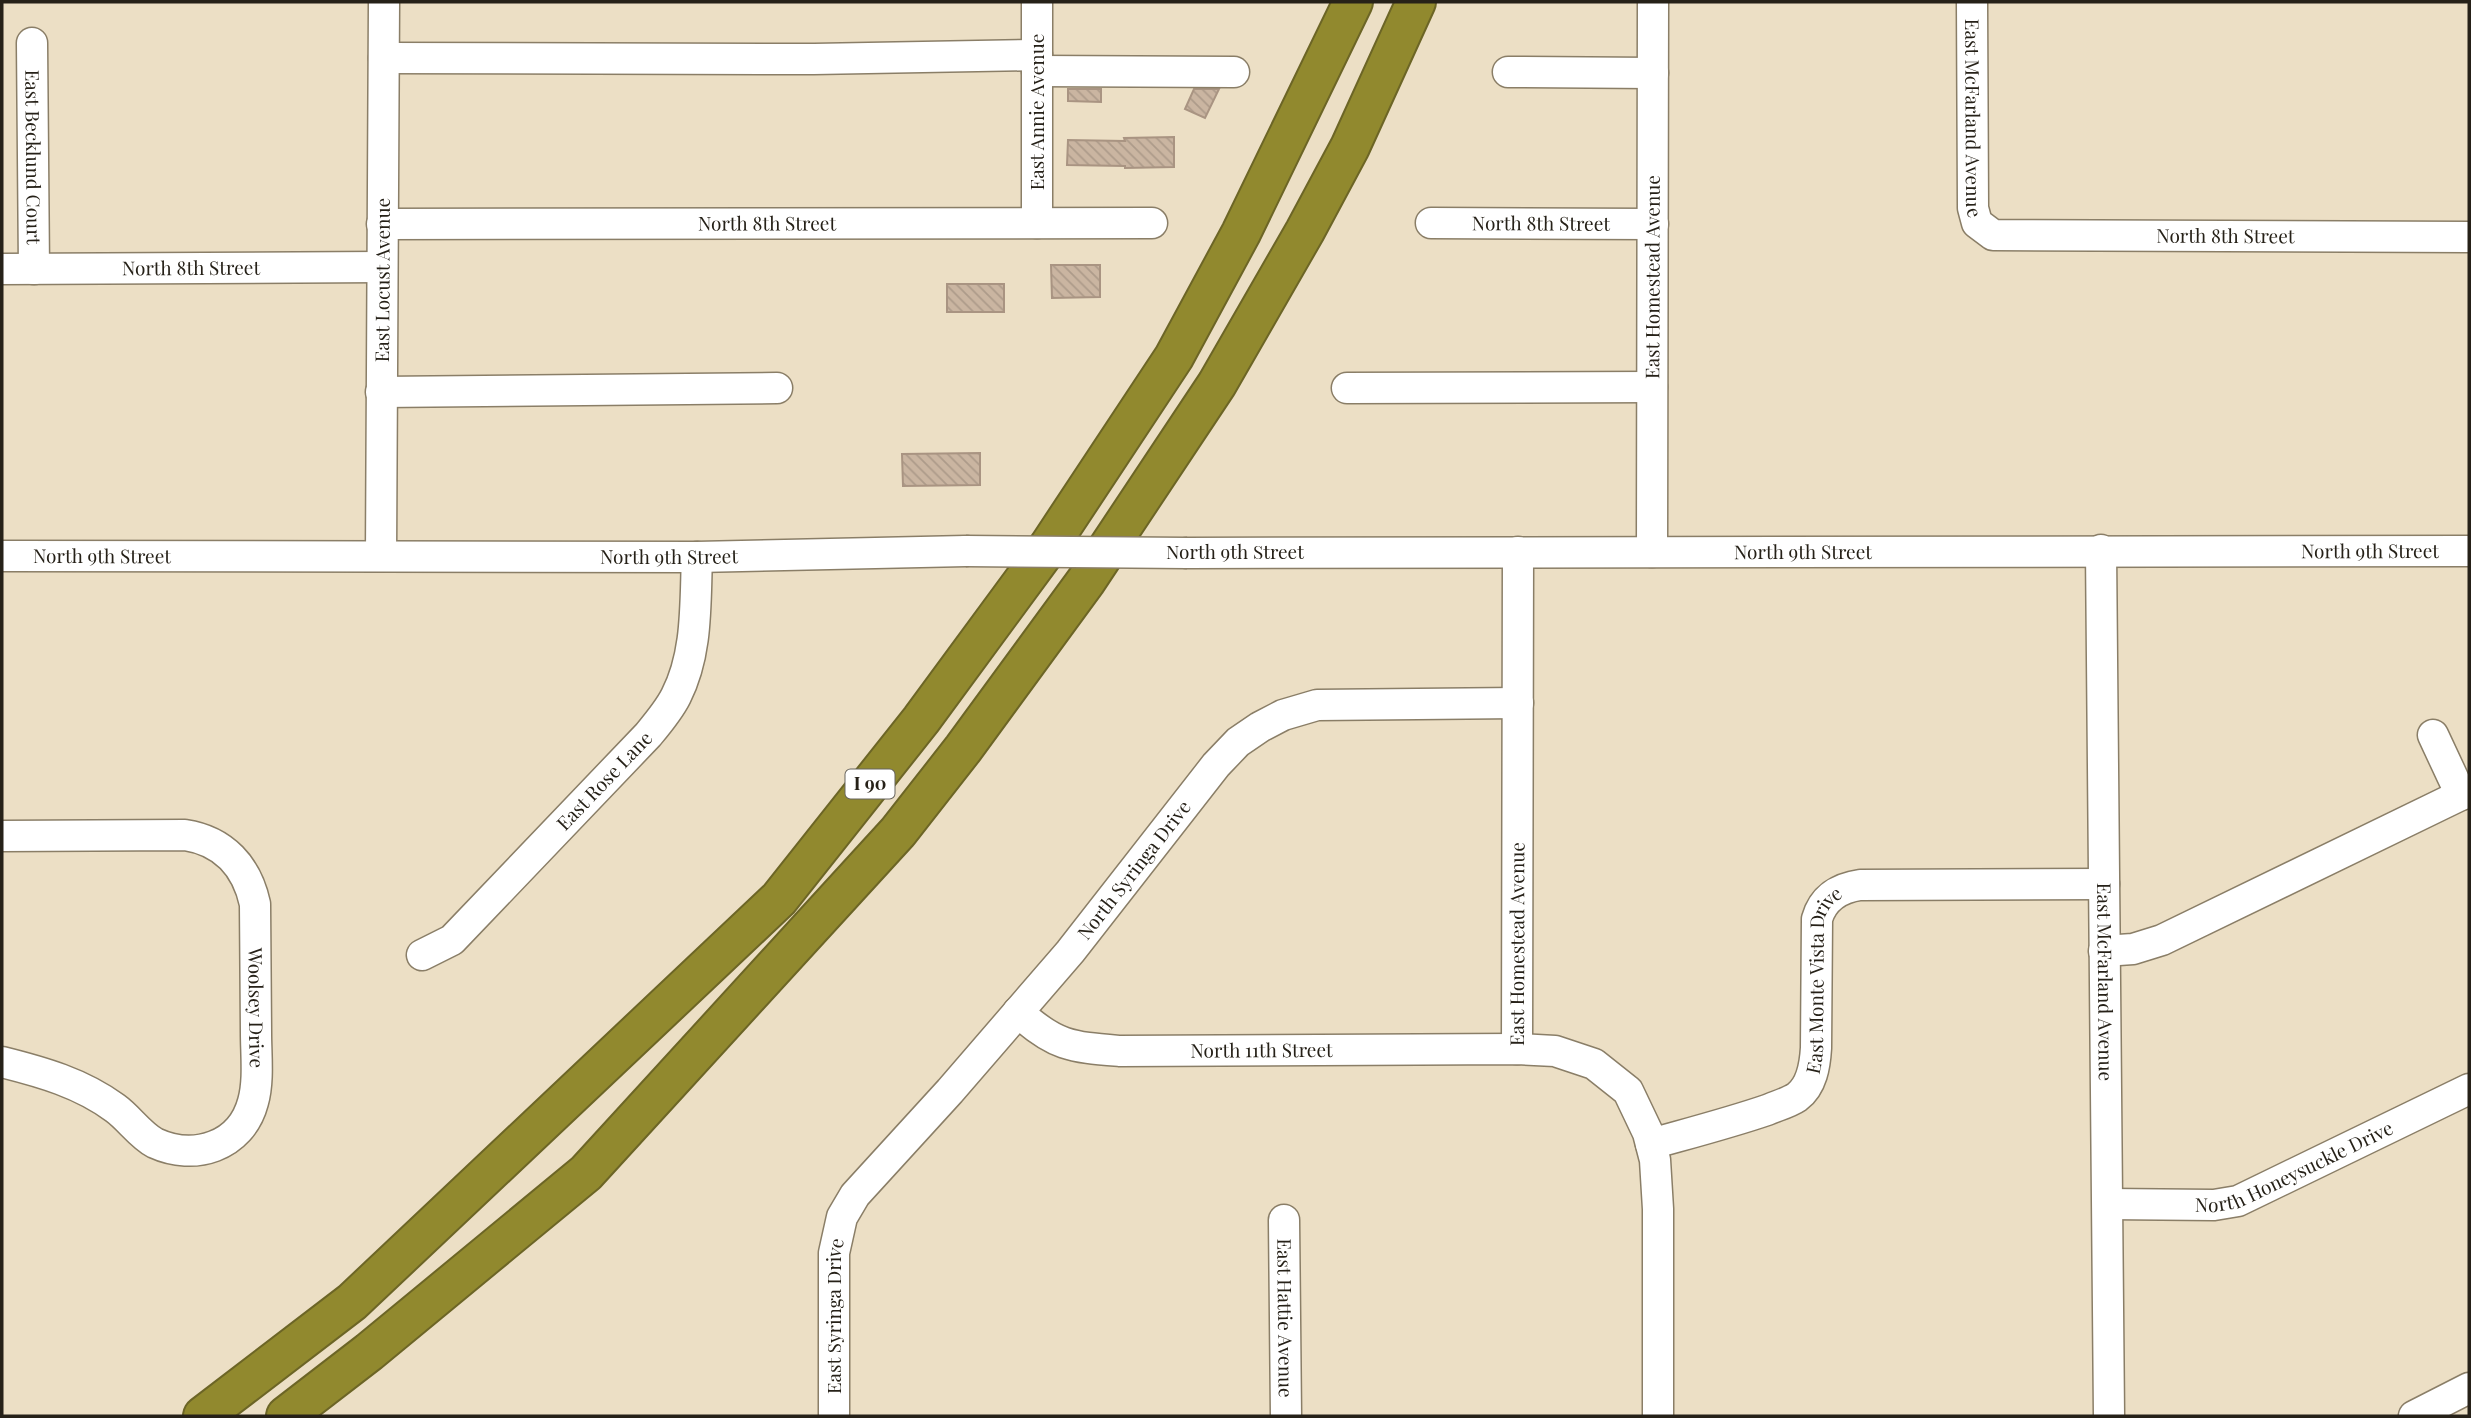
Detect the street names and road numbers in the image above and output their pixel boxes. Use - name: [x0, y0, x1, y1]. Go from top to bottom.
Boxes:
- street label: East McFarland Avenue: [1960, 19, 1989, 220]
- street label: East Annie Avenue: [1023, 34, 1049, 190]
- street label: East Becklund Court: [20, 70, 48, 245]
- street label: East Homestead Avenue: [1638, 175, 1665, 379]
- street label: East Locust Avenue: [368, 198, 395, 362]
- street label: North 8th Street: [698, 209, 836, 236]
- street label: North 8th Street: [1472, 209, 1610, 236]
- street label: North 8th Street: [2156, 222, 2295, 248]
- street label: North 8th Street: [122, 254, 260, 280]
- street label: North 9th Street: [2301, 537, 2439, 563]
- street label: North 9th Street: [1166, 538, 1304, 564]
- street label: North 9th Street: [1734, 538, 1872, 564]
- street label: North 9th Street: [33, 542, 171, 568]
- street label: North 9th Street: [600, 542, 739, 569]
- street label: East Rose Lane: [550, 725, 657, 835]
- road number: I 90: [846, 770, 894, 798]
- street label: North Syringa Drive: [1071, 794, 1196, 944]
- street label: East Homestead Avenue: [1503, 842, 1529, 1046]
- street label: East Monte Vista Drive: [1799, 879, 1846, 1076]
- street label: East McFarland Avenue: [2092, 883, 2120, 1081]
- street label: Woolsey Drive: [243, 947, 271, 1068]
- street label: North 11th Street: [1190, 1036, 1333, 1063]
- street label: North Honeysuckle Drive: [2195, 1114, 2397, 1217]
- street label: East Syringa Drive: [819, 1235, 849, 1394]
- street label: East Hattie Avenue: [1272, 1238, 1300, 1398]

